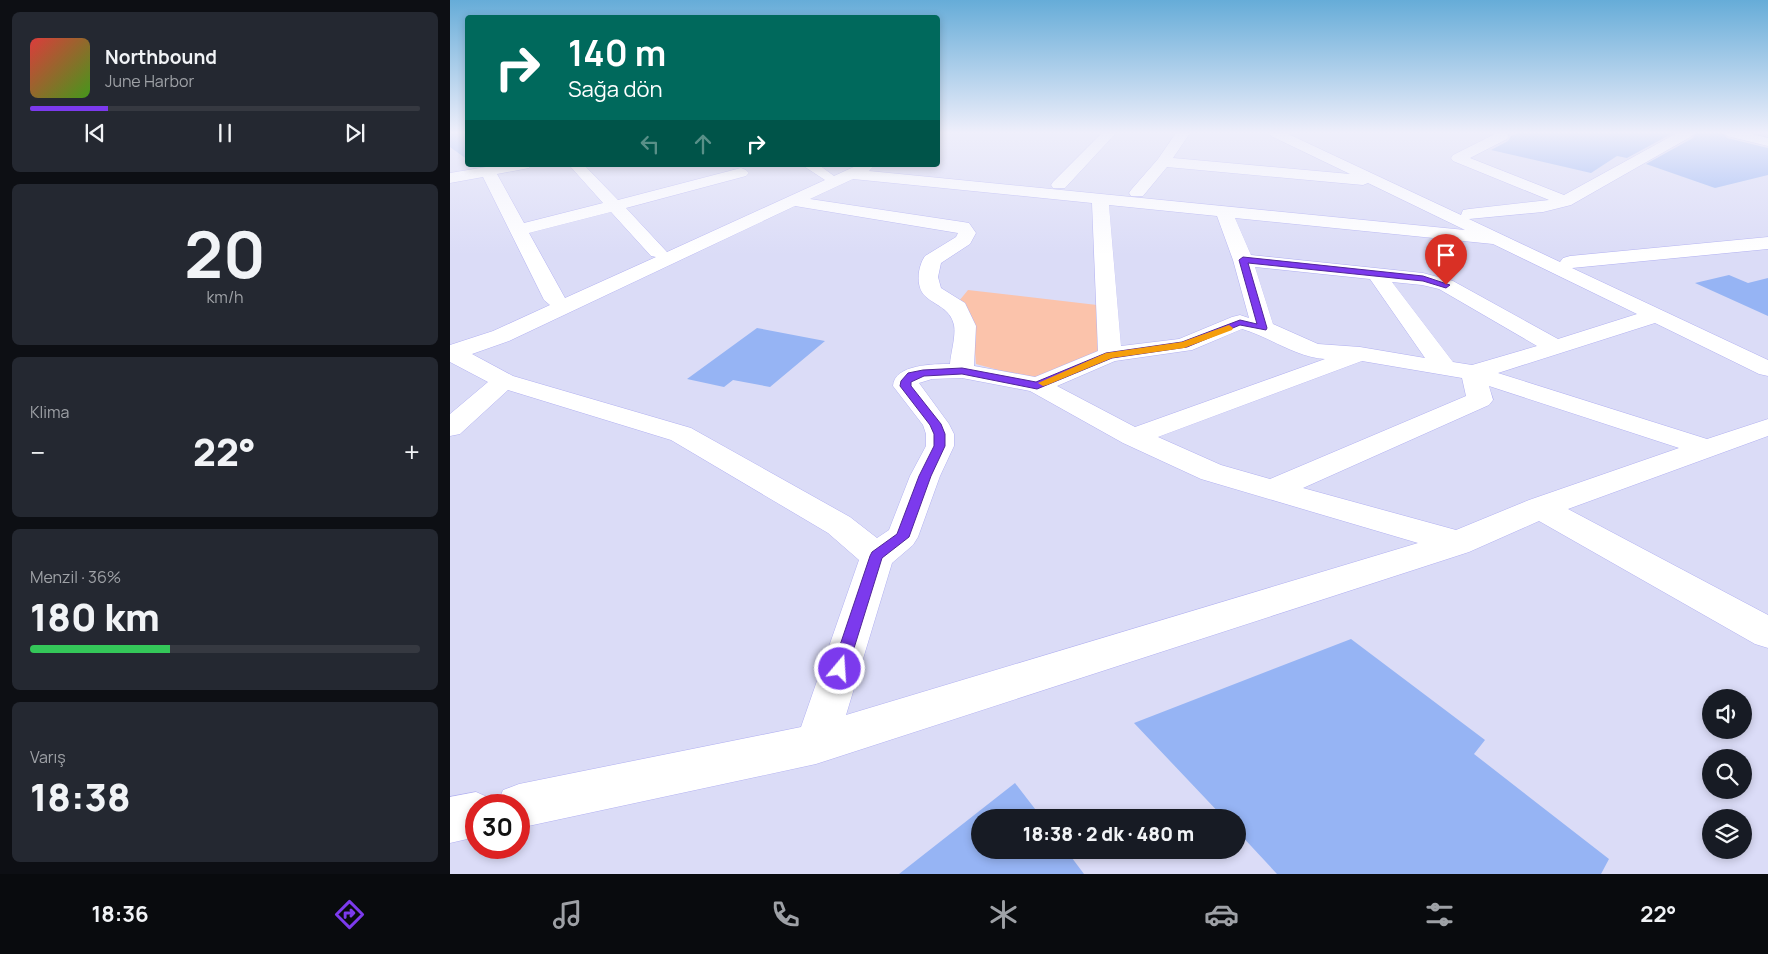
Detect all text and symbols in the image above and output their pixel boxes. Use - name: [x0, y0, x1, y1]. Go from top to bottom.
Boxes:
- text: 140 m: [568, 29, 666, 77]
- icon: right: [485, 35, 550, 100]
- text: Northbound: [105, 44, 217, 70]
- text: June Harbor: [105, 70, 194, 92]
- text: Sağa dön: [568, 74, 663, 104]
- icon: previous: [81, 119, 109, 147]
- icon: pause: [211, 119, 239, 147]
- icon: next: [341, 119, 369, 147]
- icon: left: [636, 130, 664, 158]
- icon: ahead: [689, 130, 717, 158]
- icon: right: [742, 130, 770, 158]
- text: 20: [184, 209, 266, 298]
- pin: [1425, 234, 1467, 285]
- icon: arrive: [1432, 241, 1460, 269]
- text: km/h: [206, 286, 244, 308]
- text: Klima: [30, 401, 69, 423]
- text: 22°: [193, 425, 256, 477]
- text: −: [30, 433, 45, 471]
- text: +: [404, 433, 420, 471]
- text: Menzil · 36%: [30, 566, 121, 588]
- text: 180 km: [30, 590, 160, 642]
- position arrow: [813, 642, 865, 694]
- map controls: [1702, 689, 1752, 859]
- button: sound: [1702, 689, 1752, 739]
- text: Varış: [30, 746, 66, 768]
- button: search: [1702, 749, 1752, 799]
- text: 18:38: [30, 770, 131, 822]
- speed limit sign: 30: [465, 794, 530, 859]
- button: layers: [1702, 809, 1752, 859]
- text: 18:38 · 2 dk · 480 m: [1023, 821, 1194, 847]
- icon: directions: [332, 897, 367, 932]
- icon: music: [550, 897, 585, 932]
- icon: phone: [768, 897, 803, 932]
- icon: climate: [986, 897, 1021, 932]
- icon: car: [1204, 897, 1239, 932]
- icon: filters: [1422, 897, 1457, 932]
- text: 18:36: [92, 899, 149, 929]
- text: 22°: [1640, 899, 1676, 929]

